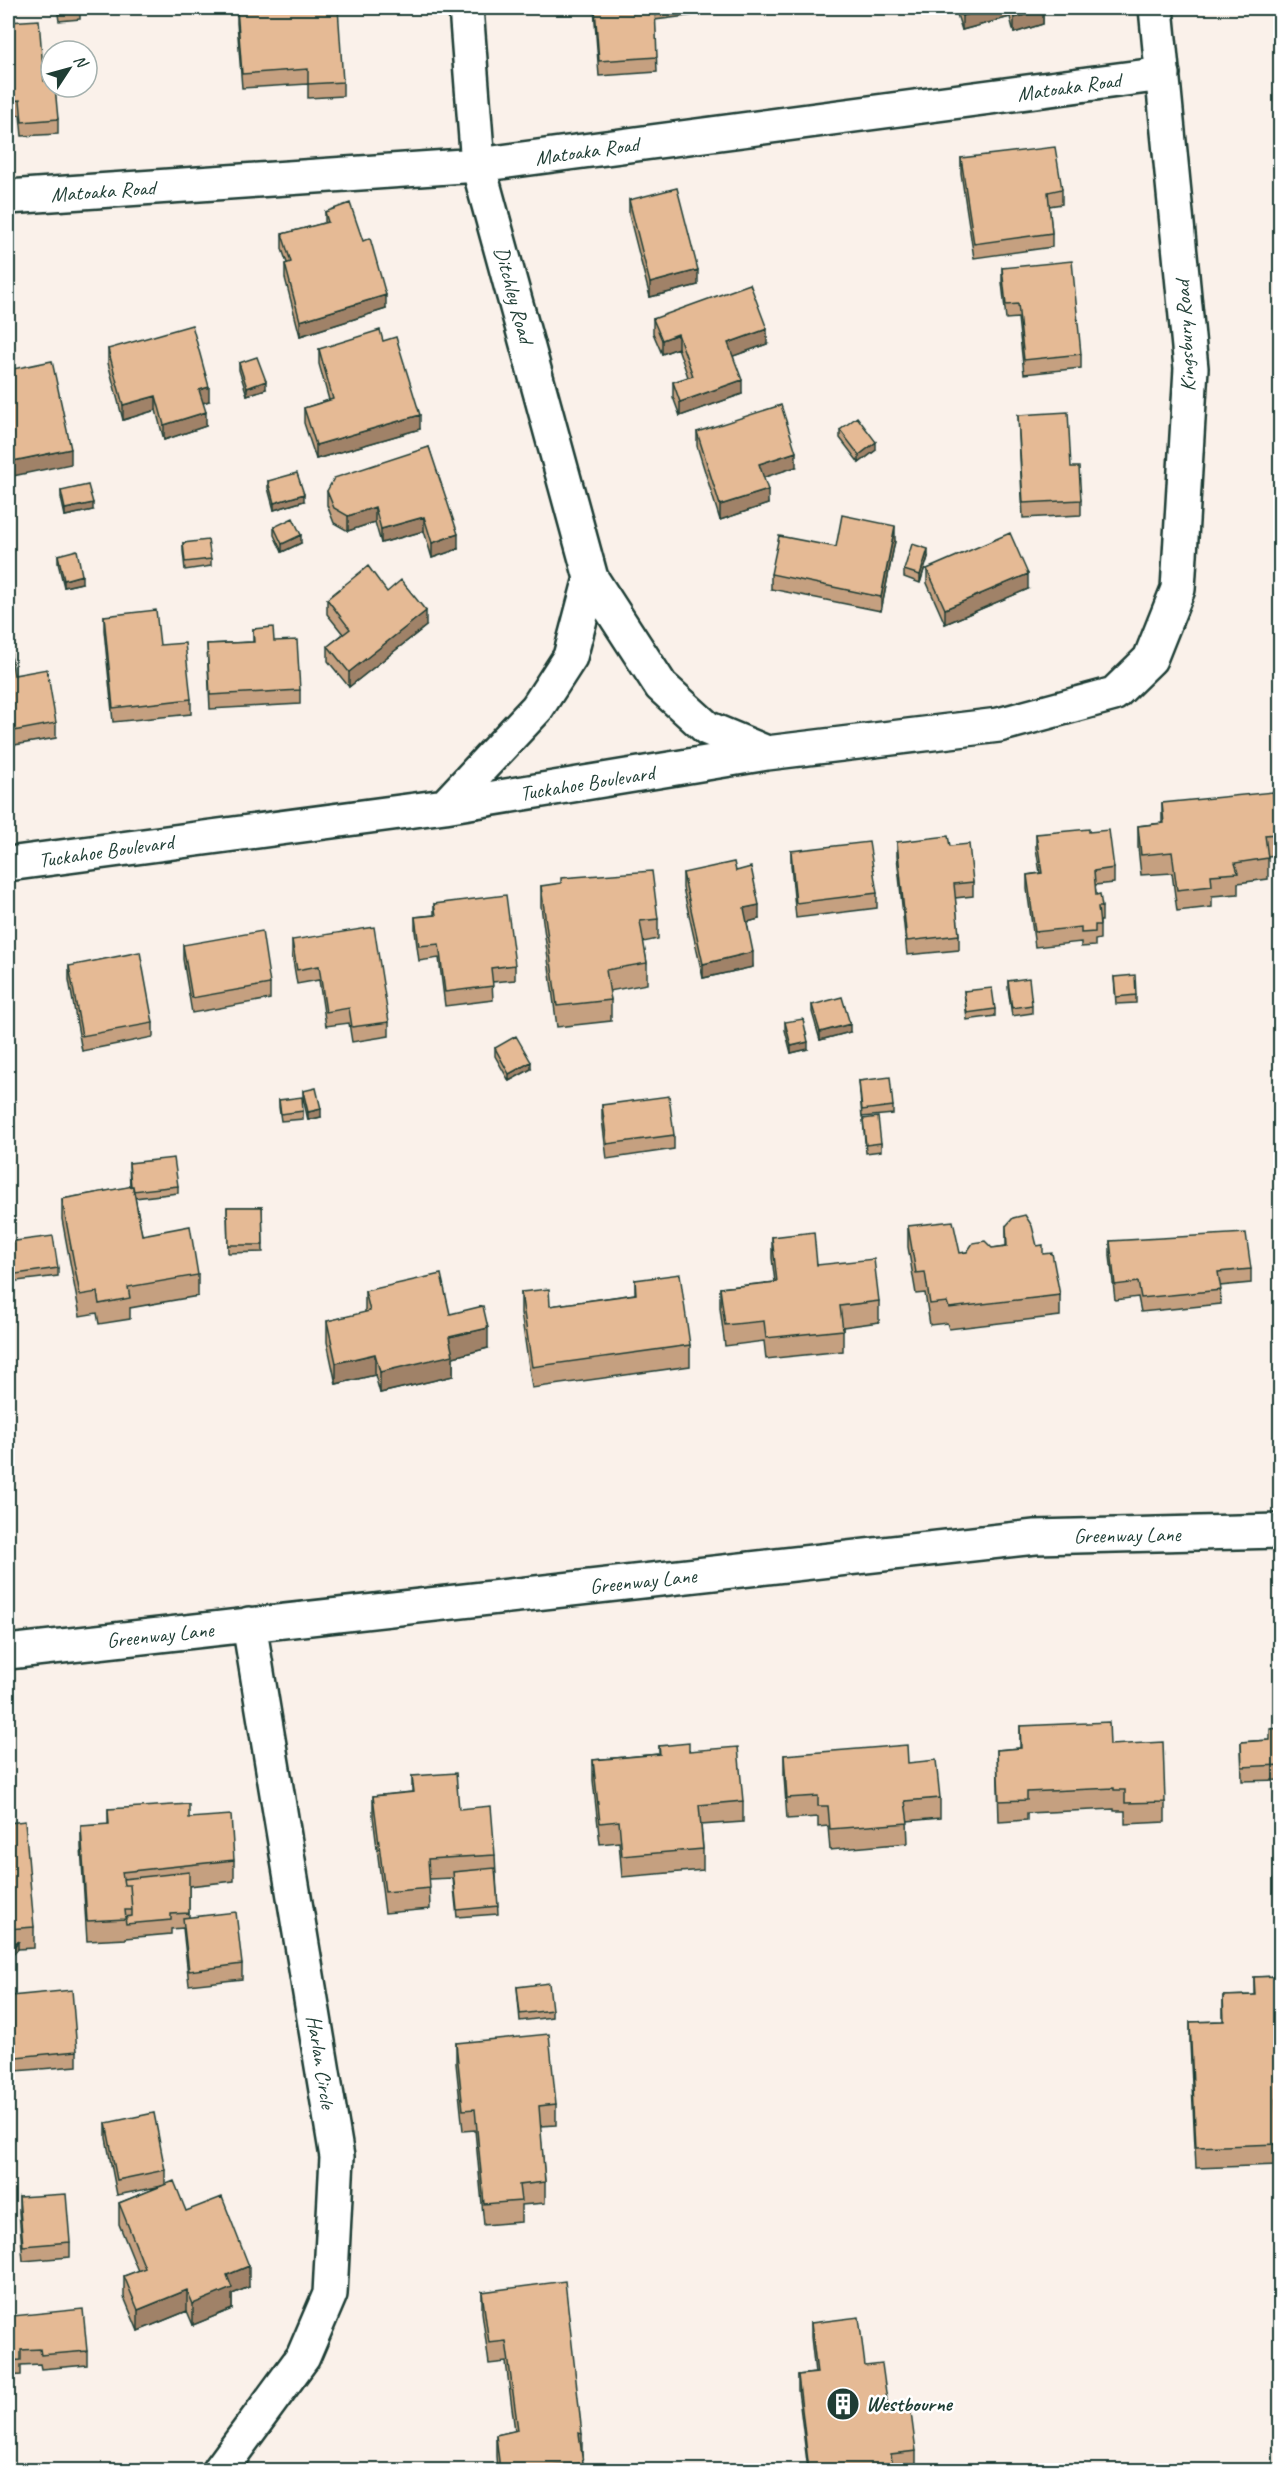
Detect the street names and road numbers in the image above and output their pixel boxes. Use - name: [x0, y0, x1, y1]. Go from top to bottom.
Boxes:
- street label: Matoaka Road: [1015, 66, 1125, 107]
- street label: Matoaka Road: [533, 130, 643, 171]
- street label: Matoaka Road: [50, 174, 159, 208]
- street label: Ditchley Road: [489, 244, 540, 349]
- street label: Kingsbury Road: [1169, 276, 1201, 392]
- street label: Tuckahoe Boulevard: [518, 759, 660, 806]
- street label: Tuckahoe Boulevard: [37, 828, 179, 873]
- street label: Greenway Lane: [1073, 1521, 1182, 1549]
- street label: Greenway Lane: [588, 1562, 699, 1600]
- street label: Greenway Lane: [105, 1616, 216, 1654]
- street label: Harlan Circle: [301, 2013, 342, 2113]

